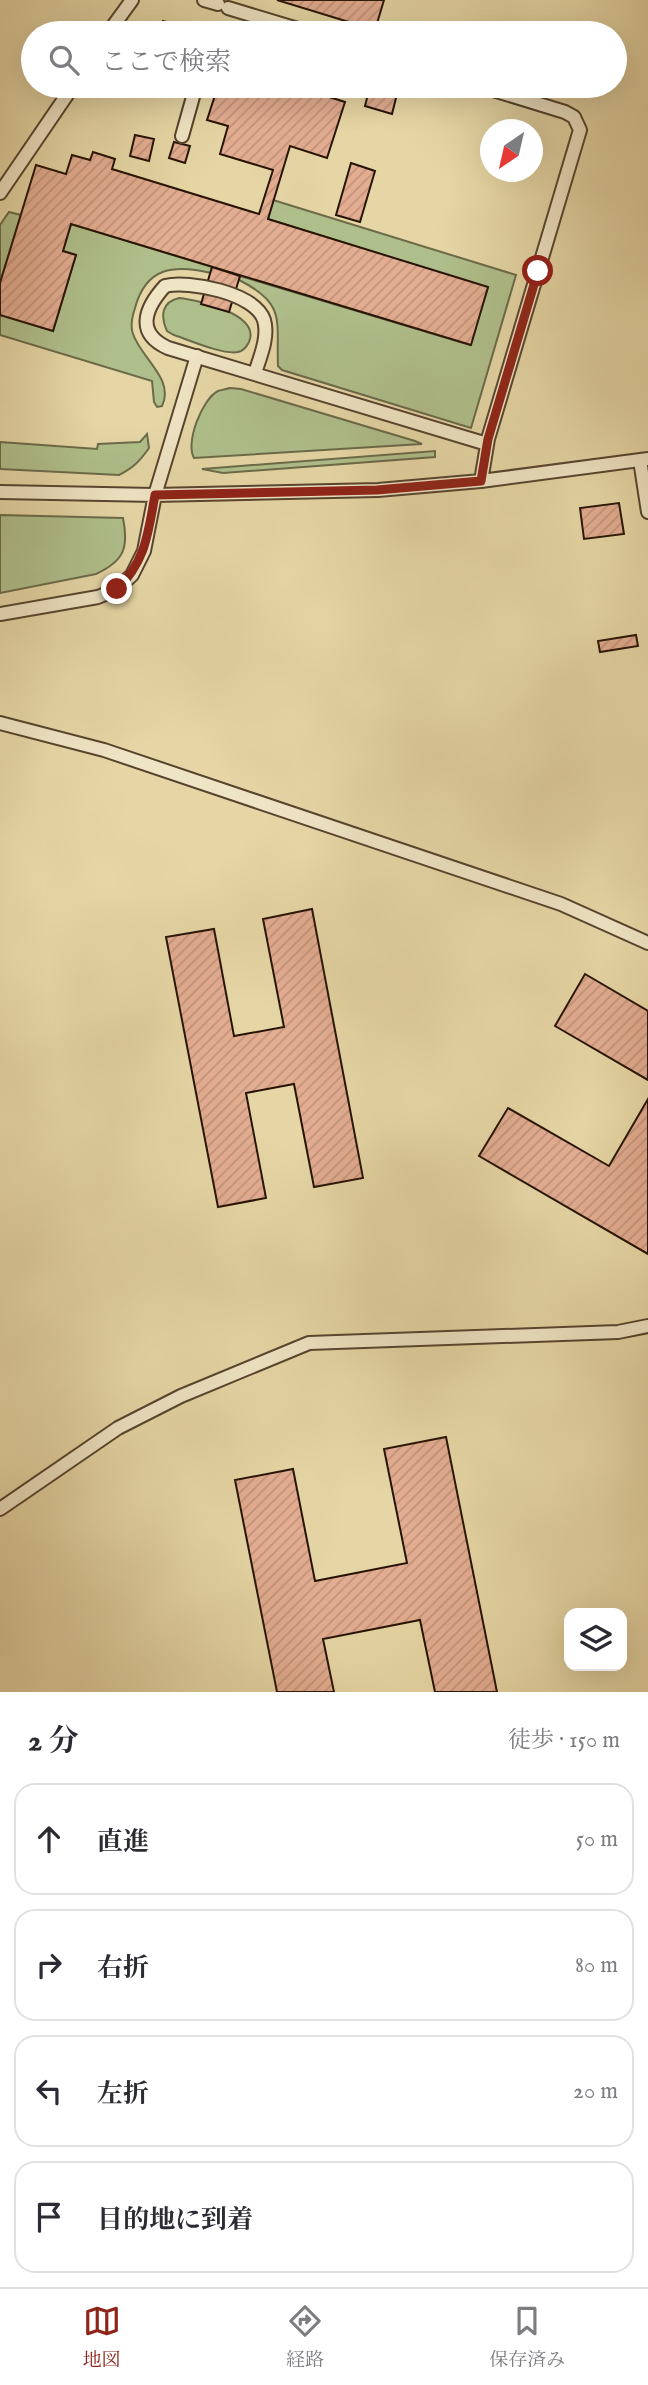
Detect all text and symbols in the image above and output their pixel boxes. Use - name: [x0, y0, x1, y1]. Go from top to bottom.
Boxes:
- search box: [21, 21, 627, 98]
- icon: search: [45, 41, 83, 79]
- text: ここで検索: [101, 46, 231, 79]
- north arrow: [480, 119, 543, 182]
- route start: [522, 255, 553, 286]
- route end: [101, 573, 132, 604]
- map controls: [564, 1608, 627, 1671]
- button: layers: [564, 1608, 627, 1671]
- text: 2 分: [28, 1723, 79, 1761]
- text: 徒歩 · 150 m: [508, 1726, 620, 1755]
- icon: ahead: [30, 1820, 68, 1858]
- text: 50 m: [576, 1825, 618, 1854]
- text: 直進: [97, 1826, 149, 1859]
- icon: right: [30, 1946, 68, 1984]
- text: 80 m: [575, 1951, 618, 1980]
- text: 右折: [97, 1952, 149, 1985]
- icon: left: [30, 2072, 68, 2110]
- text: 20 m: [573, 2077, 618, 2106]
- text: 左折: [97, 2078, 149, 2111]
- icon: arrive: [30, 2198, 68, 2236]
- text: 目的地に到着: [97, 2204, 253, 2237]
- tab: 地図: [83, 2302, 121, 2373]
- tab: 経路: [286, 2302, 324, 2373]
- tab: 保存済み: [489, 2302, 565, 2373]

